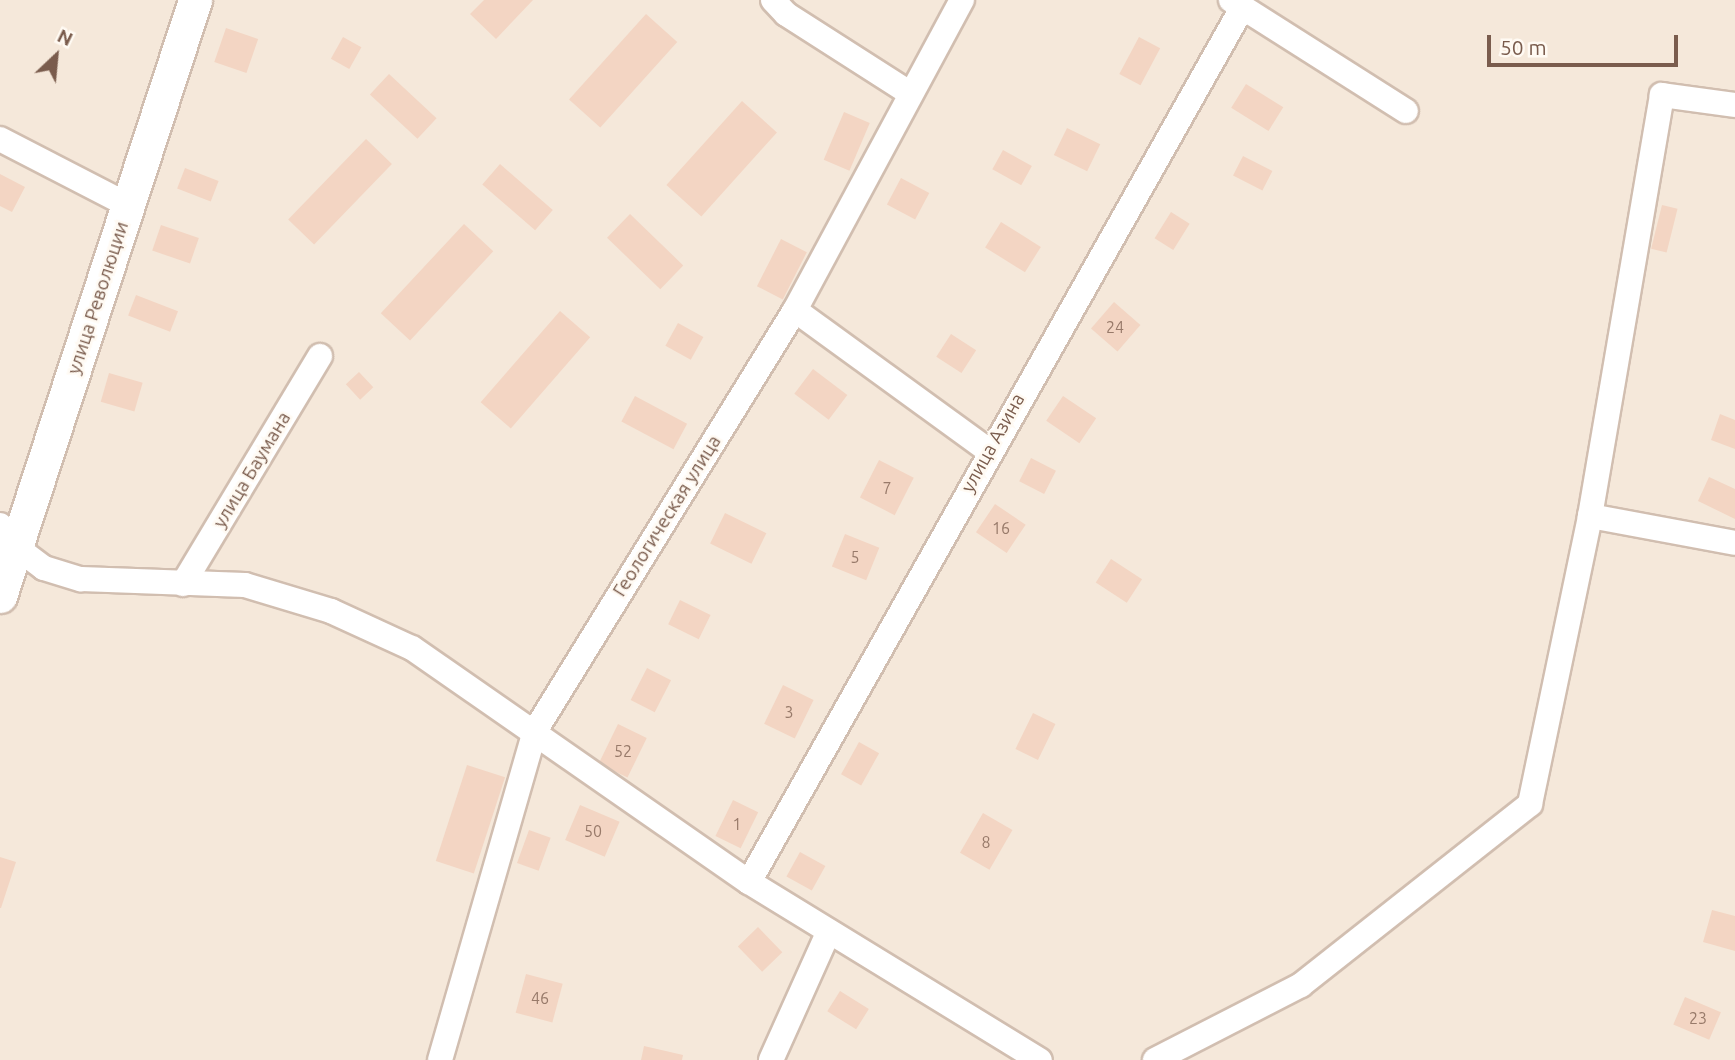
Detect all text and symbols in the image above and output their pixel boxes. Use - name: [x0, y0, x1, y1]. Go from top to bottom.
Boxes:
- north arrow: [21, 21, 91, 91]
- scale bar: [1490, 21, 1681, 65]
- text: N: [54, 24, 76, 50]
- text: 50 m: [1500, 35, 1547, 59]
- street label: улица Революции: [63, 219, 133, 377]
- house number: 24: [1106, 317, 1124, 337]
- street label: улица Азина: [956, 389, 1030, 497]
- street label: улица Баумана: [208, 408, 296, 532]
- street label: Геологическая улица: [608, 431, 726, 601]
- house number: 7: [882, 478, 892, 498]
- house number: 16: [992, 518, 1010, 538]
- house number: 5: [850, 547, 860, 567]
- house number: 3: [784, 702, 794, 722]
- house number: 52: [614, 741, 632, 761]
- house number: 1: [732, 814, 742, 834]
- house number: 50: [584, 821, 602, 841]
- house number: 8: [981, 832, 991, 852]
- house number: 46: [531, 988, 549, 1008]
- house number: 23: [1689, 1008, 1707, 1028]

